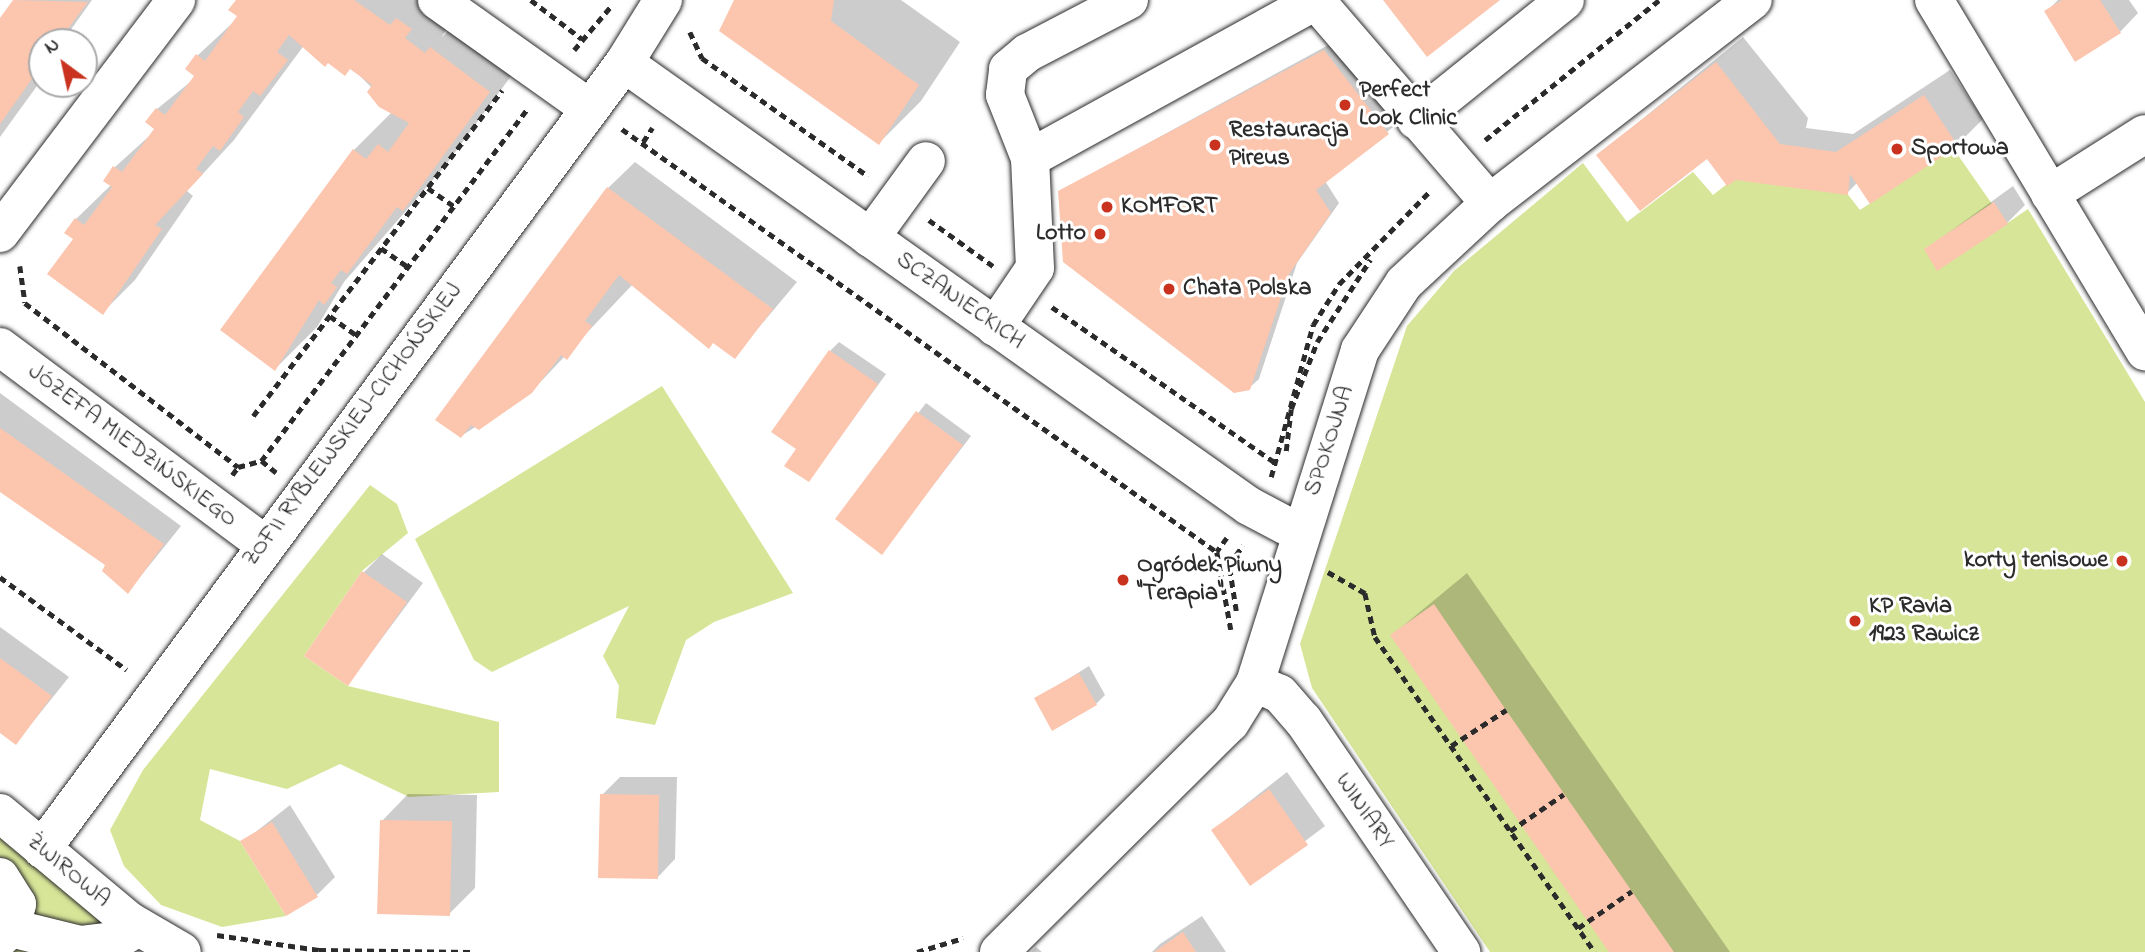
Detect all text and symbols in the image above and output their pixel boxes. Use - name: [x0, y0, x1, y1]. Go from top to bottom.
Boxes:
- north arrow: [28, 28, 98, 98]
- text: N: [40, 32, 65, 61]
- place label: Perfect Look Clinic: [1359, 77, 1457, 133]
- marker: Perfect Look Clinic: [1337, 97, 1353, 113]
- place label: Restauracja Pireus: [1229, 117, 1349, 173]
- place label: Sportowa: [1911, 135, 2009, 163]
- marker: Restauracja Pireus: [1207, 137, 1223, 153]
- marker: Sportowa: [1889, 141, 1905, 157]
- place label: KOMFORT: [1121, 193, 1218, 221]
- marker: KOMFORT: [1099, 199, 1115, 215]
- place label: Lotto: [1036, 220, 1086, 248]
- marker: Lotto: [1092, 226, 1108, 242]
- street label: SCZANIECKICH: [890, 246, 1030, 356]
- place label: Chata Polska: [1183, 275, 1311, 303]
- street label: ZOFII RYBLEWSKIEJ-CICHOŃSKIEJ: [237, 277, 469, 573]
- marker: Chata Polska: [1161, 281, 1177, 297]
- street label: JÓZEFA MIEDZIŃSKIEGO: [22, 358, 242, 534]
- street label: SPOKOJNA: [1299, 382, 1361, 500]
- place label: korty tenisowe: [1964, 547, 2108, 575]
- place label: Ogródek Piwny "Terapia": [1137, 552, 1282, 608]
- marker: korty tenisowe: [2114, 553, 2130, 569]
- marker: Ogródek Piwny "Terapia": [1115, 572, 1131, 588]
- place label: KP Ravia 1923 Rawicz: [1869, 593, 1979, 649]
- marker: KP Ravia 1923 Rawicz: [1847, 613, 1863, 629]
- street label: WINIARY: [1328, 768, 1400, 854]
- street label: ŻWIROWA: [20, 828, 116, 914]

